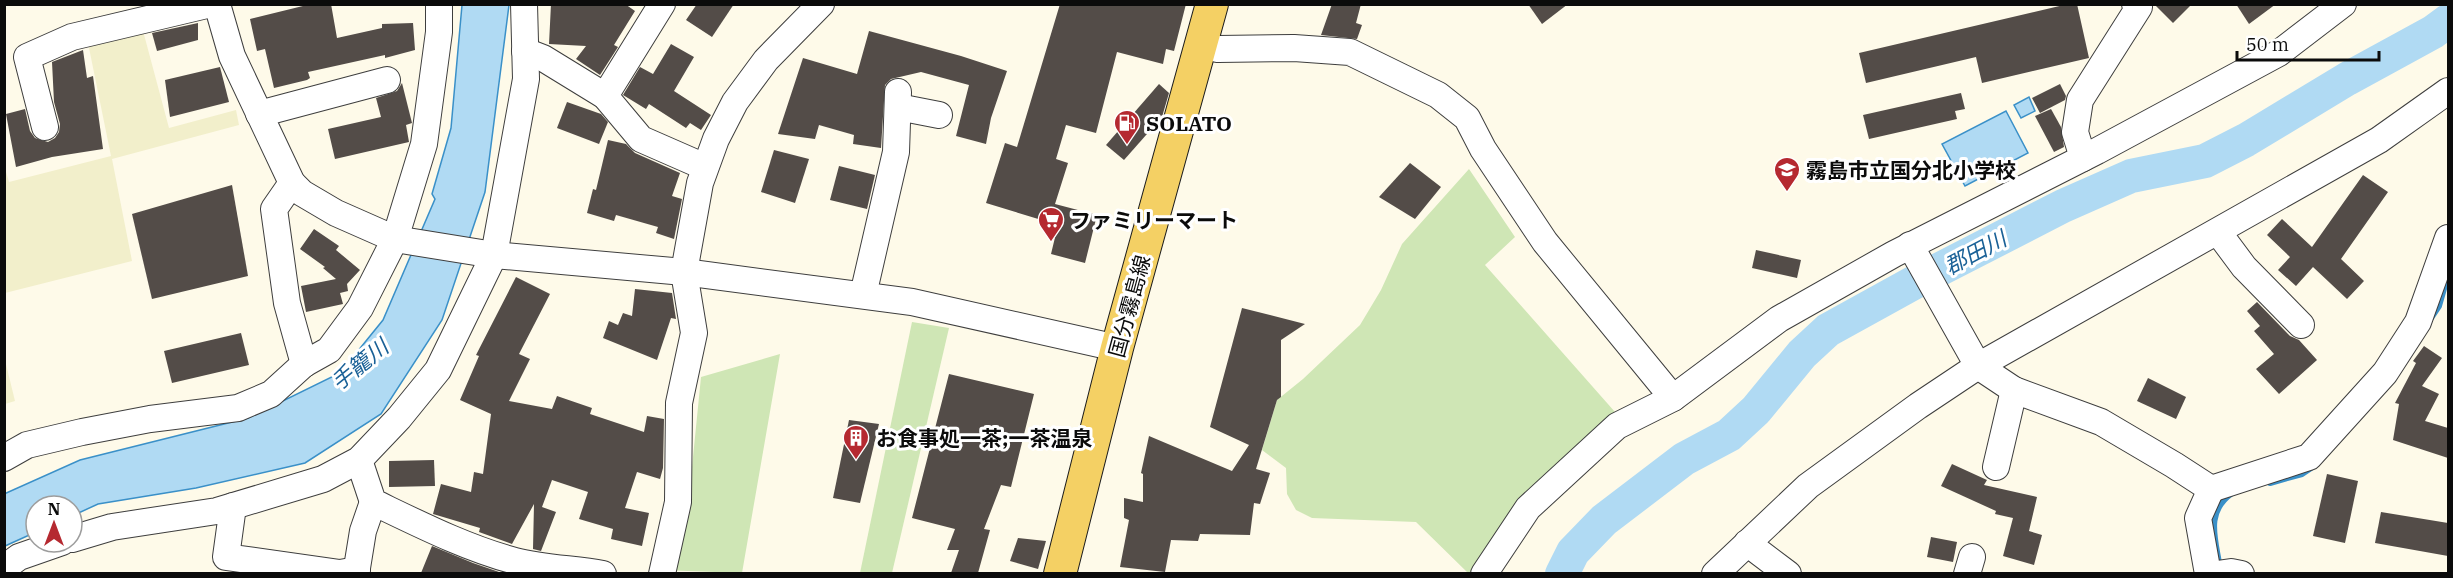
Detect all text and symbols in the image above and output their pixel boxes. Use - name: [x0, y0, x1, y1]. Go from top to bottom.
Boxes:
- scale bar: [2237, 24, 2380, 62]
- text: 50 m: [2246, 33, 2289, 56]
- fuel station icon: SOLATO: [1112, 108, 1142, 146]
- place label: SOLATO: [1146, 109, 1232, 137]
- school or university icon: 霧島市立国分北小学校: [1772, 155, 1802, 193]
- place label: 霧島市立国分北小学校: [1806, 156, 2016, 184]
- supermarket icon: ファミリーマート: [1036, 205, 1066, 243]
- place label: ファミリーマート: [1070, 206, 1238, 234]
- water label: 郡田川: [1939, 223, 2013, 280]
- street label: 国分霧島線: [1102, 252, 1156, 360]
- water label: 手籠川: [324, 331, 395, 396]
- building icon: お食事処一茶;一茶温泉: [841, 423, 871, 461]
- place label: お食事処一茶;一茶温泉: [876, 424, 1092, 452]
- north arrow: [24, 494, 84, 554]
- text: N: [48, 499, 60, 519]

